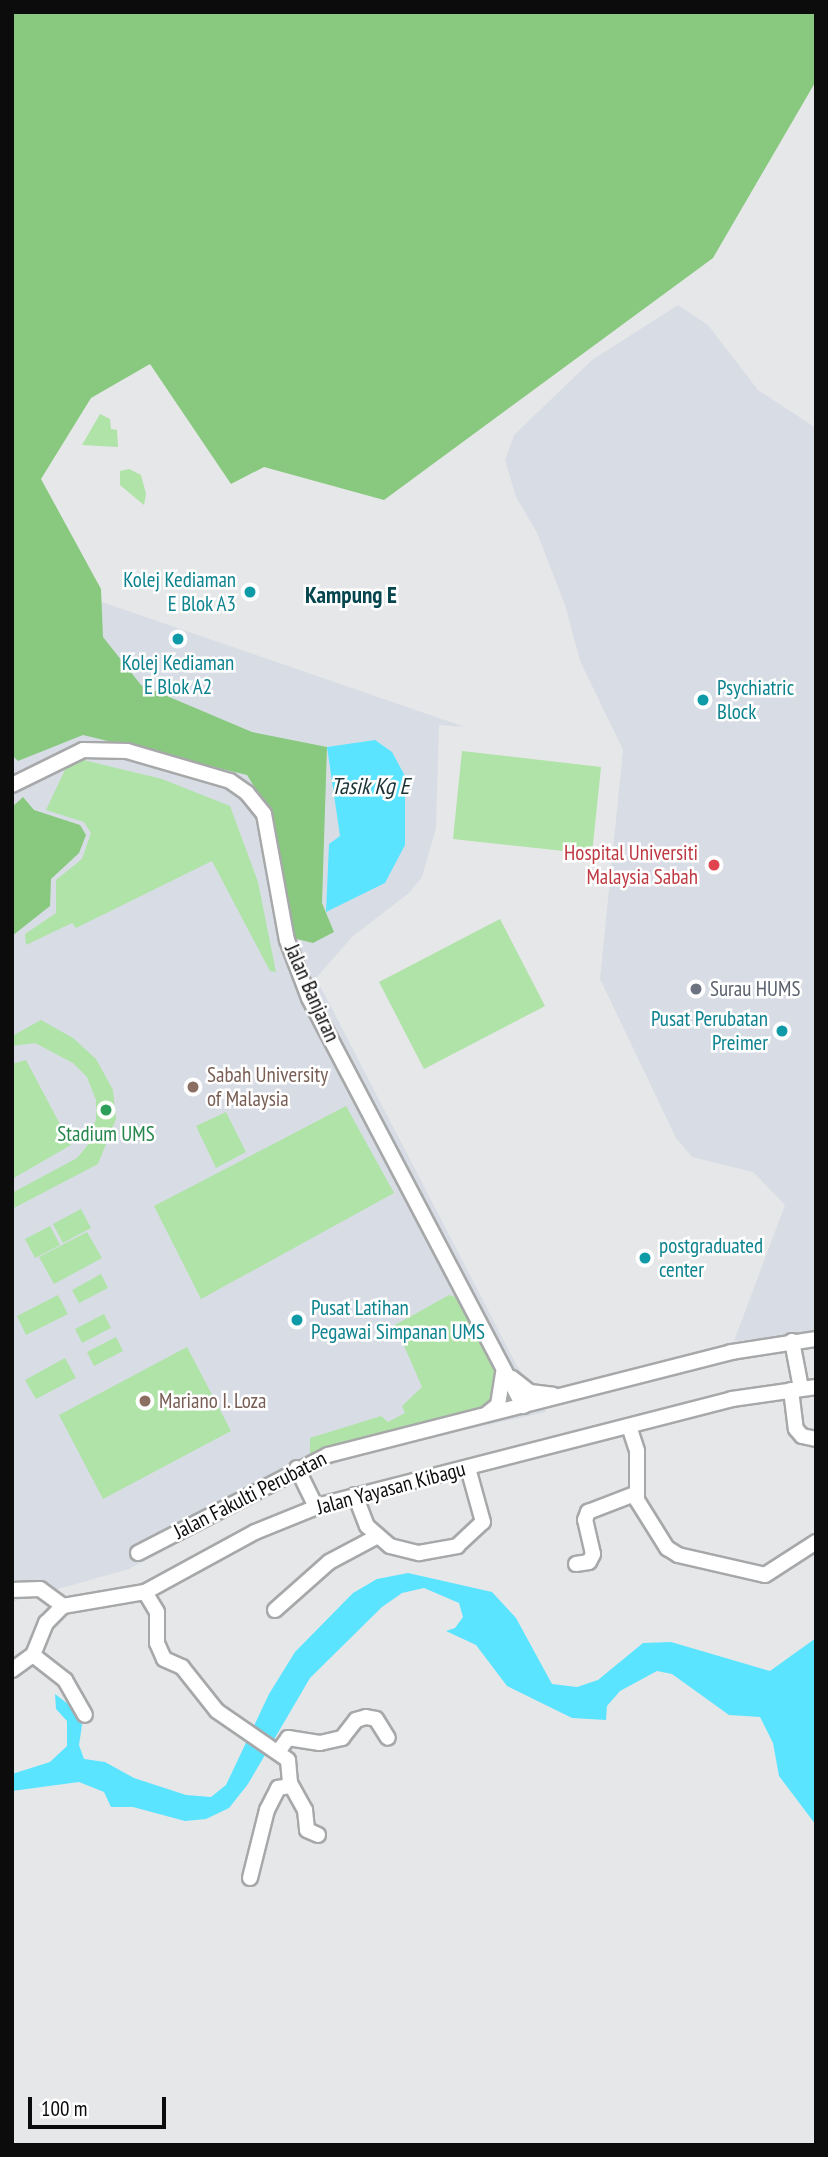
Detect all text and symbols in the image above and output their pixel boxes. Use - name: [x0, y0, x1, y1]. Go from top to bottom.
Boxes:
- place label: Kolej Kediaman E Blok A3: [123, 567, 236, 617]
- district label: Kampung E: [305, 581, 397, 609]
- marker: Kolej Kediaman E Blok A3: [242, 584, 258, 600]
- marker: Kolej Kediaman E Blok A2: [170, 631, 186, 647]
- place label: Kolej Kediaman E Blok A2: [122, 650, 234, 700]
- place label: Psychiatric Block: [717, 675, 794, 725]
- marker: Psychiatric Block: [695, 692, 711, 708]
- water label: Tasik Kg E: [330, 772, 410, 800]
- place label: Hospital Universiti Malaysia Sabah: [564, 840, 698, 890]
- marker: Hospital Universiti Malaysia Sabah: [704, 855, 724, 875]
- street label: Jalan Banjaran: [279, 940, 345, 1046]
- place label: Surau HUMS: [710, 976, 800, 1002]
- marker: Surau HUMS: [688, 981, 704, 997]
- place label: Pusat Perubatan Preimer: [651, 1006, 768, 1056]
- marker: Pusat Perubatan Preimer: [774, 1023, 790, 1039]
- place label: Sabah University of Malaysia: [207, 1062, 328, 1112]
- marker: Sabah University of Malaysia: [185, 1079, 201, 1095]
- marker: Stadium UMS: [98, 1102, 114, 1118]
- place label: Stadium UMS: [57, 1121, 155, 1147]
- place label: postgraduated center: [659, 1233, 763, 1283]
- marker: postgraduated center: [637, 1250, 653, 1266]
- place label: Pusat Latihan Pegawai Simpanan UMS: [311, 1295, 485, 1345]
- marker: Pusat Latihan Pegawai Simpanan UMS: [289, 1312, 305, 1328]
- place label: Mariano I. Loza: [159, 1388, 268, 1414]
- marker: Mariano I. Loza: [137, 1393, 153, 1409]
- street label: Jalan Fakulti Perubatan: [170, 1446, 330, 1544]
- street label: Jalan Yayasan Kibagu: [314, 1456, 468, 1520]
- scale bar: [32, 2084, 170, 2128]
- text: 100 m: [41, 2095, 87, 2122]

